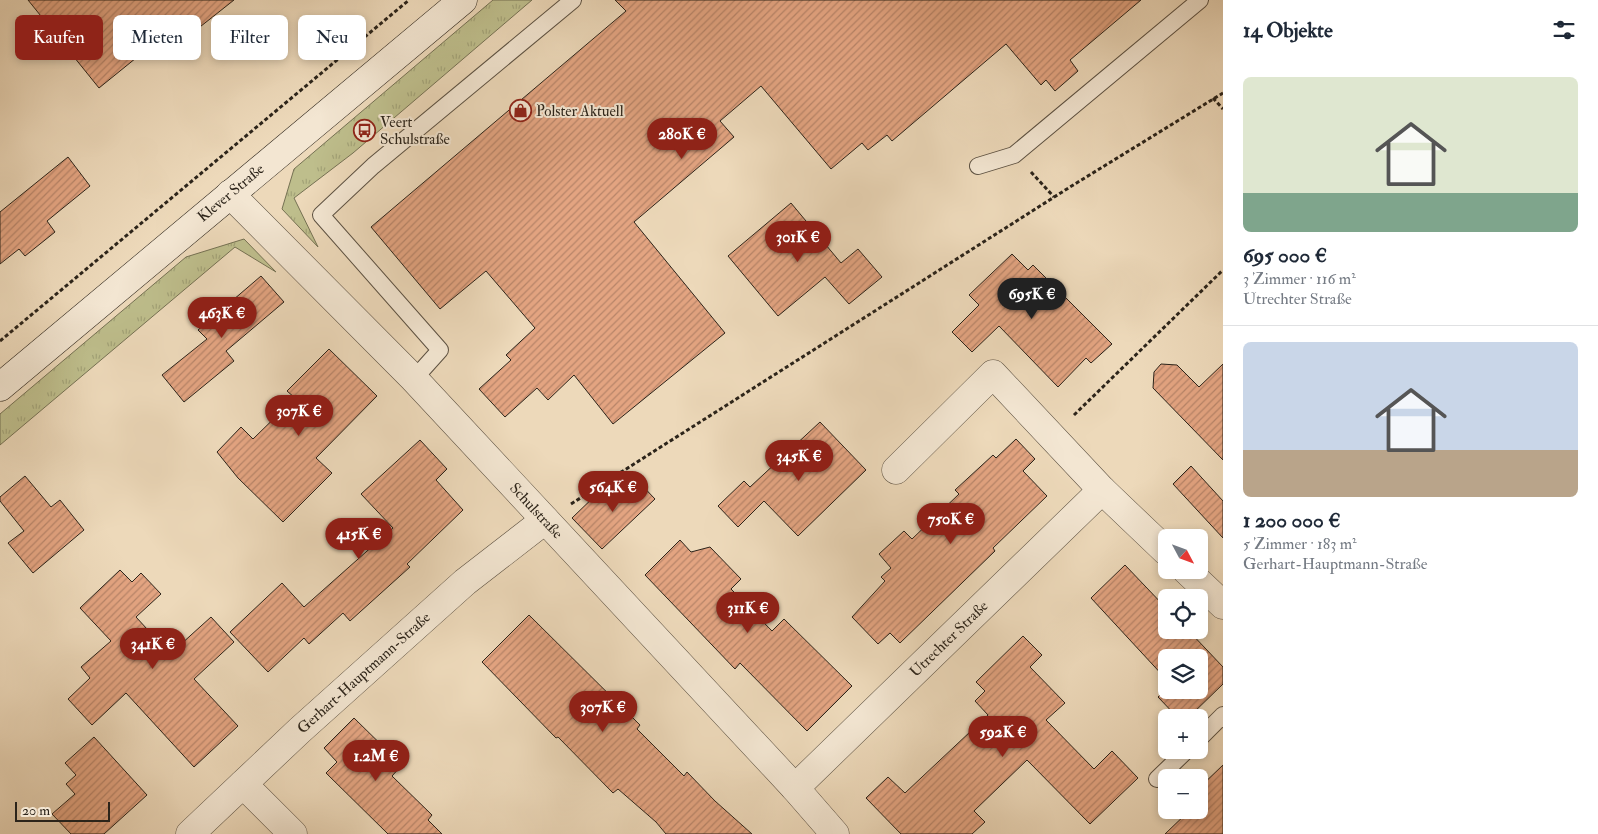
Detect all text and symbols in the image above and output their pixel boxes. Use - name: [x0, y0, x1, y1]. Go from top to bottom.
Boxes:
- chip: Kaufen: [15, 15, 103, 60]
- chip: Mieten: [113, 15, 201, 60]
- chip: Filter: [211, 15, 288, 60]
- chip: Neu: [298, 15, 366, 60]
- icon: filters: [1550, 16, 1578, 44]
- text: 14 Objekte: [1243, 17, 1333, 44]
- shop icon: Polster Aktuell: [508, 99, 532, 123]
- place label: Polster Aktuell: [536, 102, 624, 121]
- icon: home: [1366, 109, 1456, 199]
- place label: Veert Schulstraße: [380, 113, 450, 149]
- pin: 280K €: [641, 118, 723, 160]
- bus stop icon: Veert Schulstraße: [352, 119, 376, 143]
- text: 280K €: [658, 124, 706, 144]
- street label: Klever Straße: [194, 160, 268, 226]
- pin: 301K €: [757, 220, 839, 263]
- text: 301K €: [776, 227, 820, 247]
- text: 695 000 €: [1243, 242, 1327, 269]
- text: 3 Zimmer · 116 m²: [1243, 269, 1356, 289]
- pin: 695K €: [991, 278, 1073, 320]
- text: 695K €: [1008, 284, 1056, 304]
- text: Utrechter Straße: [1243, 289, 1352, 309]
- pin: 463K €: [181, 296, 263, 339]
- text: 463K €: [199, 303, 245, 323]
- icon: home: [1366, 375, 1456, 465]
- pin: 307K €: [258, 394, 340, 437]
- text: 307K €: [276, 401, 322, 421]
- pin: 345K €: [758, 440, 840, 482]
- text: 345K €: [776, 446, 822, 466]
- pin: 564K €: [572, 470, 654, 513]
- text: 564K €: [589, 477, 637, 497]
- street label: Schulstraße: [505, 479, 567, 543]
- pin: 750K €: [910, 502, 992, 545]
- text: 1 200 000 €: [1243, 507, 1341, 534]
- text: 750K €: [928, 509, 974, 529]
- pin: 415K €: [318, 518, 400, 560]
- text: 415K €: [336, 524, 382, 544]
- north arrow: [1158, 529, 1208, 579]
- map controls: [1158, 529, 1208, 819]
- text: 5 Zimmer · 183 m²: [1243, 534, 1357, 554]
- text: Gerhart-Hauptmann-Straße: [1243, 554, 1427, 574]
- button: locate: [1158, 589, 1208, 639]
- pin: 311K €: [707, 592, 789, 634]
- street label: Utrechter Straße: [906, 597, 992, 681]
- text: 311K €: [727, 598, 769, 618]
- street label: Gerhart-Hauptmann-Straße: [293, 608, 435, 739]
- pin: 341K €: [112, 628, 194, 670]
- text: 341K €: [131, 634, 175, 654]
- button: layers: [1158, 649, 1208, 699]
- pin: 307K €: [562, 690, 644, 733]
- text: 307K €: [580, 697, 626, 717]
- button: +: [1158, 709, 1208, 759]
- pin: 592K €: [962, 716, 1044, 758]
- text: 592K €: [979, 722, 1027, 742]
- pin: 1.2M €: [335, 740, 417, 782]
- text: 1.2M €: [353, 746, 399, 766]
- button: −: [1158, 769, 1208, 819]
- scale bar: [15, 799, 110, 822]
- text: 20 m: [22, 802, 50, 819]

